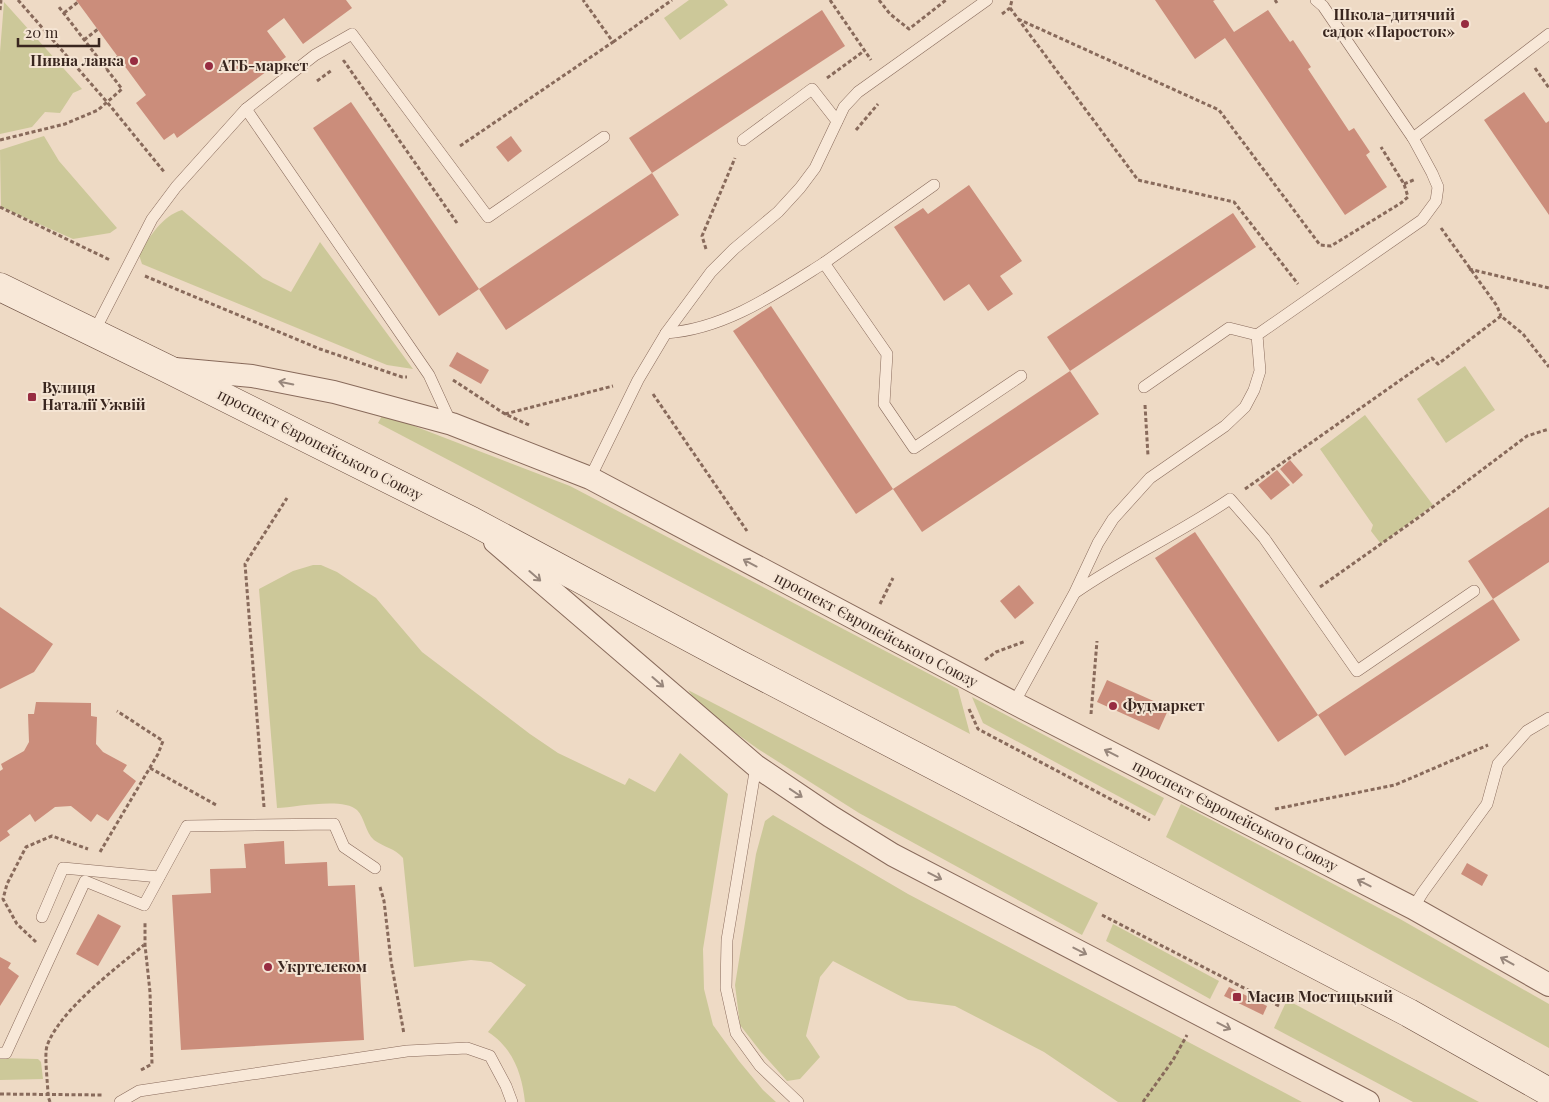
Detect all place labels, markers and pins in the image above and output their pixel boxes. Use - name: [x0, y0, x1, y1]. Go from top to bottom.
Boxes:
- place label: Школа-дитячий садок «Паросток»: [1322, 4, 1455, 41]
- marker: Школа-дитячий садок «Паросток»: [1459, 18, 1471, 30]
- place label: Пивна лавка: [30, 50, 124, 70]
- marker: Пивна лавка: [128, 55, 140, 67]
- place label: АТБ-маркет: [218, 55, 309, 75]
- marker: АТБ-маркет: [203, 60, 215, 72]
- place label: Вулиця Наталії Ужвій: [42, 377, 146, 414]
- marker: Вулиця Наталії Ужвій: [26, 391, 38, 403]
- place label: Фудмаркет: [1123, 695, 1205, 715]
- marker: Фудмаркет: [1107, 700, 1119, 712]
- place label: Укртелеком: [277, 956, 367, 976]
- marker: Укртелеком: [262, 961, 274, 973]
- place label: Масив Мостицький: [1247, 986, 1393, 1006]
- marker: Масив Мостицький: [1231, 991, 1243, 1003]

